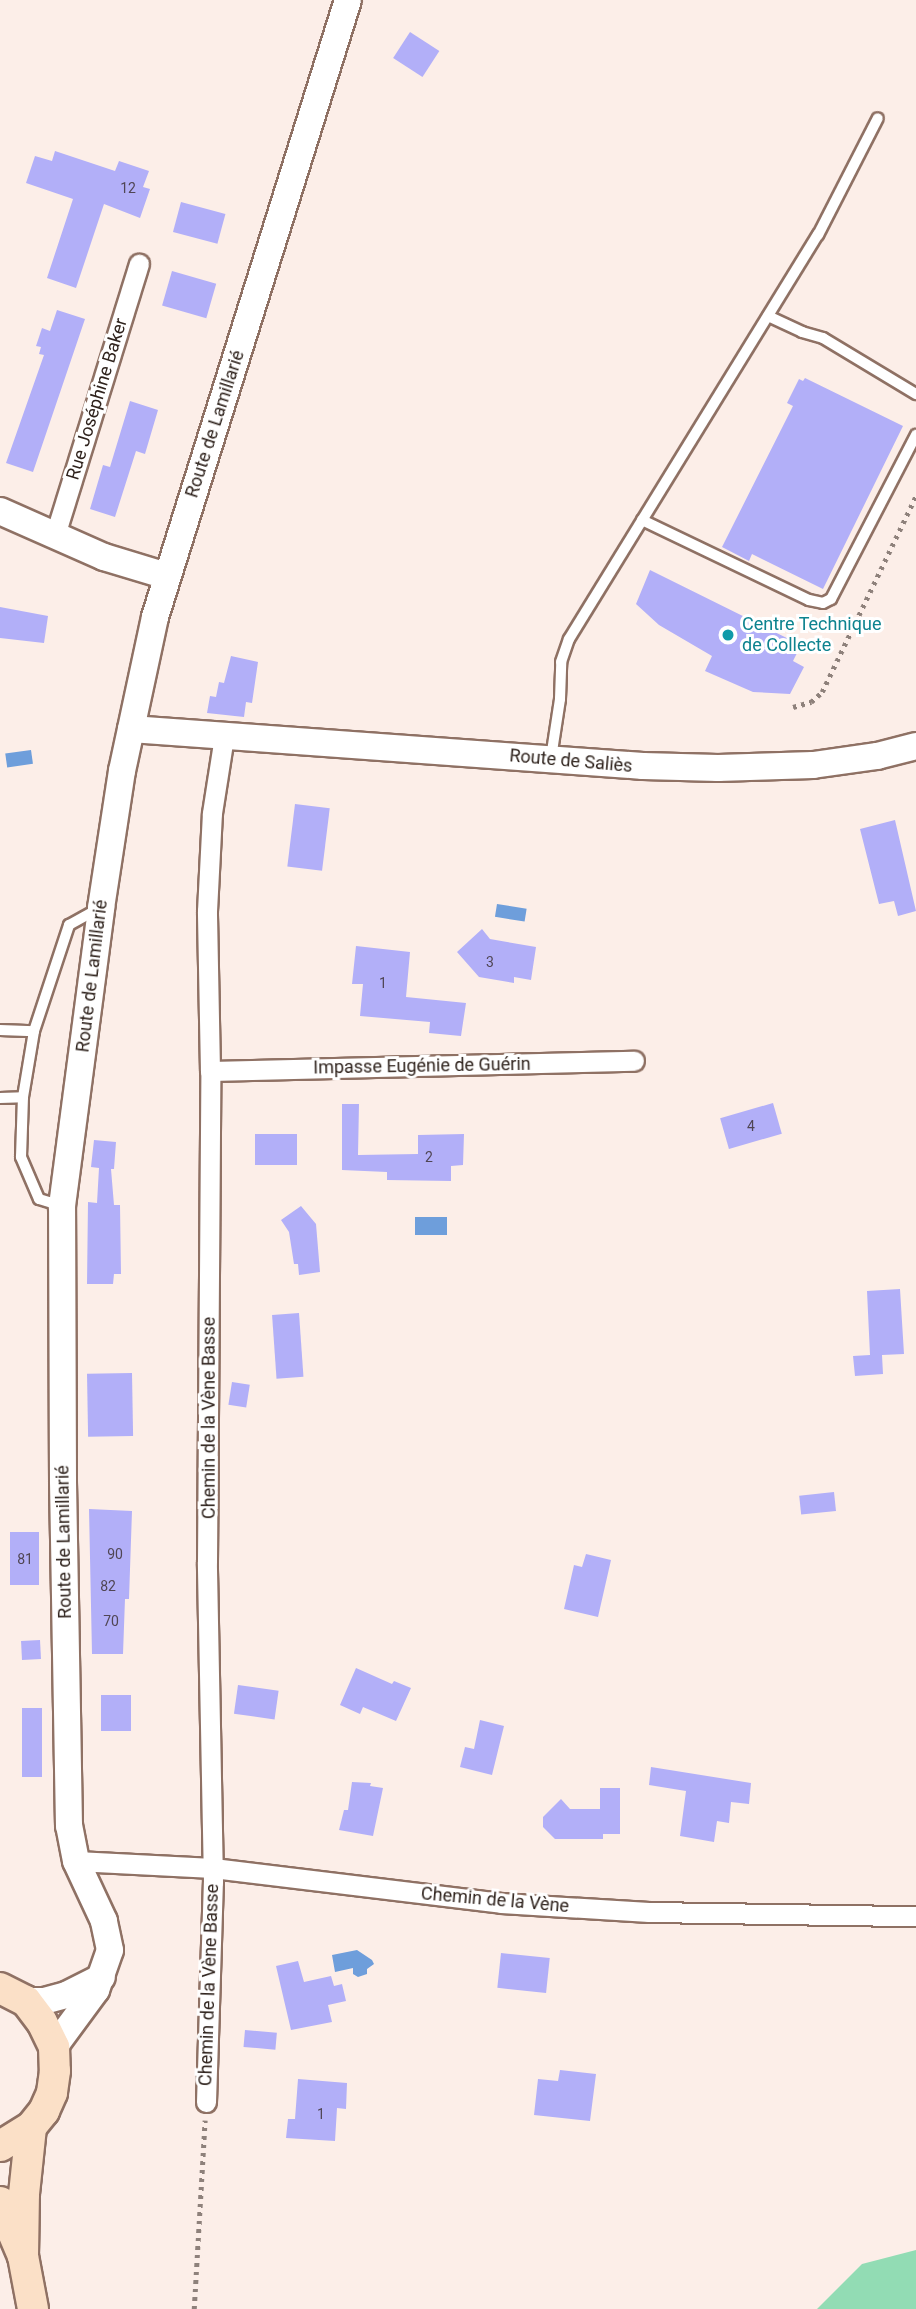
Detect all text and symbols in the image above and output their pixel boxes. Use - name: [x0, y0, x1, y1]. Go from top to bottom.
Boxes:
- house number: 12: [120, 180, 136, 196]
- street label: Rue Joséphine Baker: [62, 316, 132, 482]
- street label: Route de Lamillarié: [181, 348, 249, 500]
- place label: Centre Technique de Collecte: [742, 614, 882, 656]
- marker: Centre Technique de Collecte: [720, 627, 736, 643]
- street label: Route de Saliès: [509, 745, 633, 777]
- street label: Route de Lamillarié: [72, 898, 112, 1054]
- house number: 3: [486, 954, 494, 970]
- house number: 1: [379, 975, 387, 991]
- street label: Impasse Eugénie de Guérin: [313, 1053, 531, 1079]
- house number: 4: [747, 1118, 755, 1134]
- house number: 2: [425, 1149, 433, 1165]
- street label: Chemin de la Vène Basse: [198, 1317, 220, 1519]
- street label: Route de Lamillarié: [52, 1465, 76, 1619]
- house number: 90: [107, 1546, 123, 1562]
- house number: 81: [17, 1551, 33, 1567]
- house number: 82: [100, 1578, 116, 1594]
- house number: 70: [103, 1613, 119, 1629]
- street label: Chemin de la Vène: [420, 1883, 570, 1917]
- street label: Chemin de la Vène Basse: [195, 1884, 223, 2086]
- house number: 1: [317, 2106, 325, 2122]

